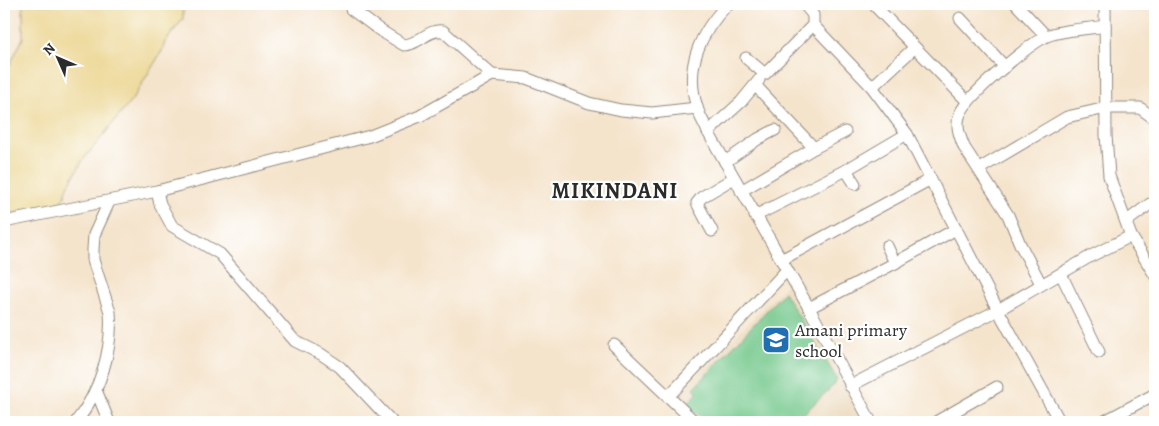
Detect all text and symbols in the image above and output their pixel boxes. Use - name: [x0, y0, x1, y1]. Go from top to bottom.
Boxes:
- north arrow: [32, 32, 82, 82]
- text: N: [39, 39, 59, 59]
- district label: MIKINDANI: [552, 176, 678, 206]
- place label: Amani primary school: [794, 318, 908, 363]
- school or university icon: Amani primary school: [761, 325, 791, 355]

